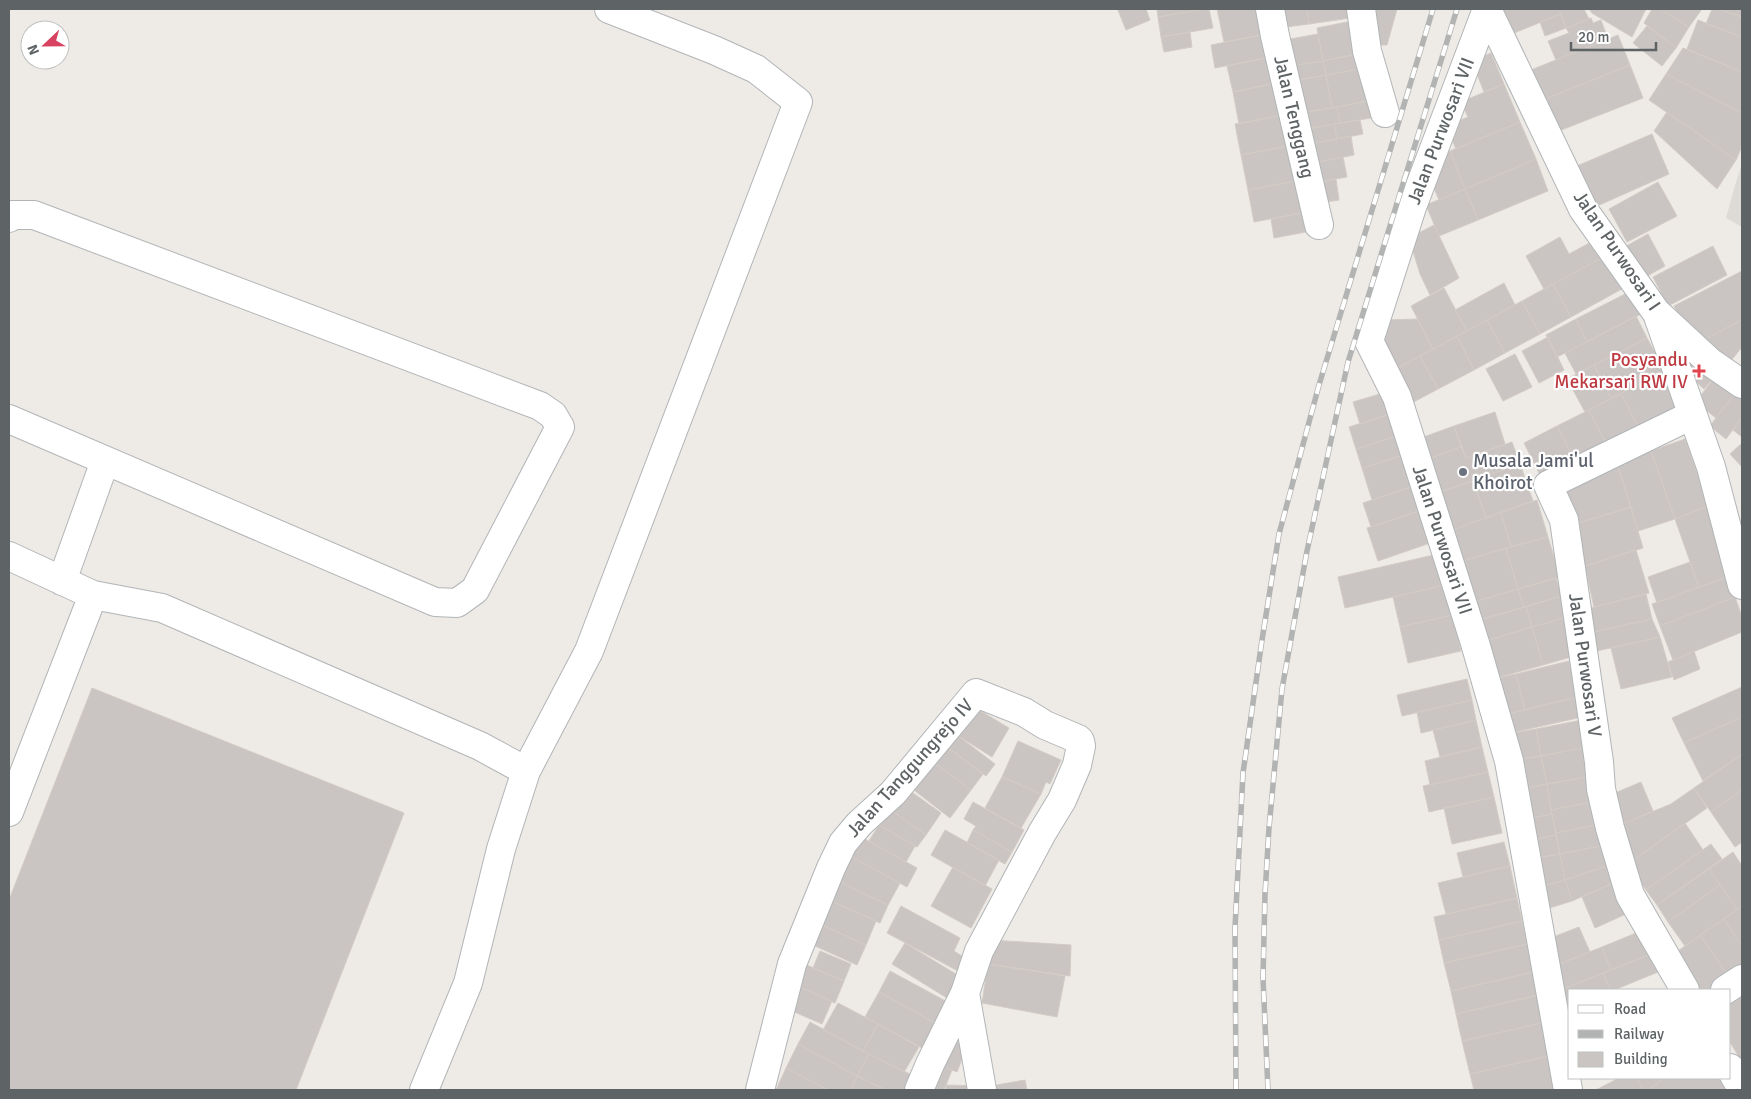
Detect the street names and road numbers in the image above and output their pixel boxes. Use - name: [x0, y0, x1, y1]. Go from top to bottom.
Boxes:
- street label: Jalan Tenggang: [1268, 53, 1320, 181]
- street label: Jalan Purwosari VII: [1402, 54, 1480, 208]
- street label: Jalan Purwosari I: [1568, 187, 1666, 315]
- street label: Jalan Purwosari VII: [1407, 462, 1477, 618]
- street label: Jalan Purwosari V: [1563, 592, 1607, 738]
- street label: Jalan Tanggungrejo IV: [841, 694, 979, 842]

